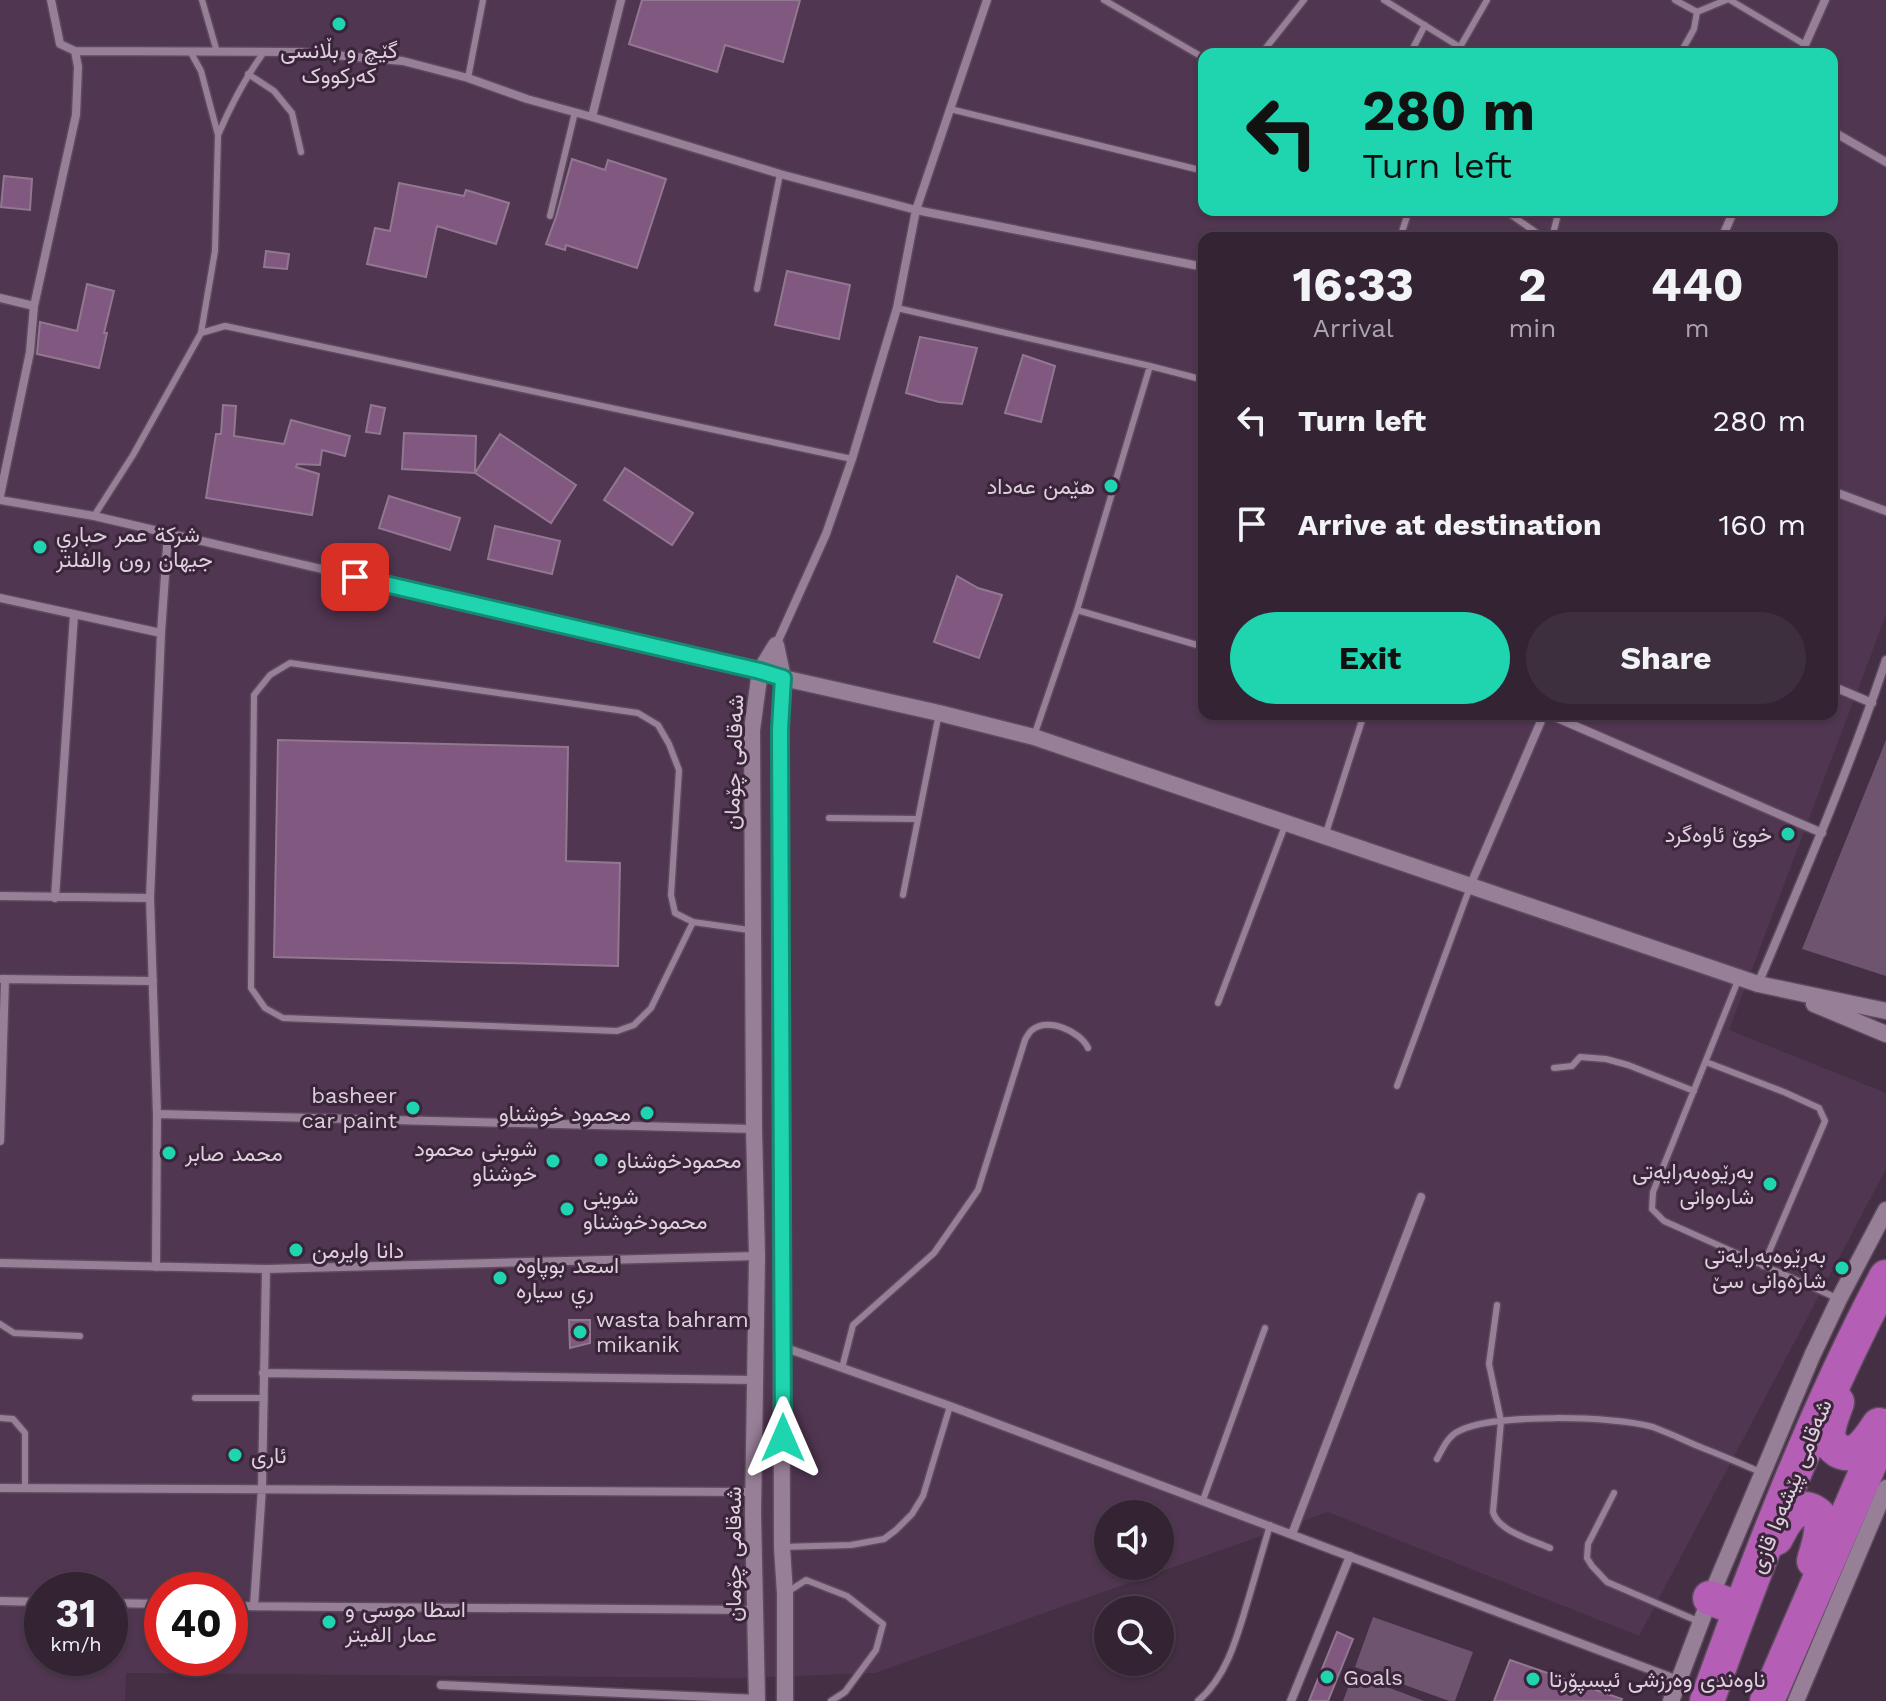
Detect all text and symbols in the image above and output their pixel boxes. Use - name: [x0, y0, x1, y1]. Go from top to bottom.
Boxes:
- marker: گێچ و بڵانسی کەرکووک: [330, 15, 348, 33]
- place label: گێچ و بڵانسی کەرکووک: [280, 37, 398, 89]
- text: 280 m: [1362, 78, 1535, 144]
- icon: left: [1230, 80, 1334, 184]
- text: Turn left: [1362, 145, 1512, 187]
- text: 16:33: [1292, 256, 1414, 313]
- text: 2: [1518, 256, 1547, 313]
- text: 440: [1651, 256, 1744, 313]
- text: Arrival: [1313, 313, 1394, 343]
- text: min: [1508, 313, 1556, 343]
- text: m: [1685, 313, 1710, 343]
- icon: left: [1230, 398, 1274, 442]
- text: Turn left: [1298, 403, 1426, 438]
- text: 280 m: [1713, 403, 1806, 438]
- place label: هێمن عەداد: [987, 474, 1095, 500]
- marker: هێمن عەداد: [1102, 477, 1120, 495]
- icon: arrive: [1230, 502, 1274, 546]
- text: Arrive at destination: [1298, 507, 1602, 542]
- text: 160 m: [1719, 507, 1806, 542]
- place label: شركة عمر حباري جيھان رون والفلتر: [55, 522, 213, 573]
- marker: شركة عمر حباري جيھان رون والفلتر: [31, 538, 49, 556]
- pin: [321, 543, 389, 611]
- icon: arrive: [333, 555, 377, 599]
- button: Exit: [1230, 612, 1510, 704]
- button: Share: [1526, 612, 1806, 704]
- street label: شەقامی چۆمان: [719, 694, 750, 830]
- place label: خوێ ئاوەگرد: [1665, 822, 1772, 848]
- marker: خوێ ئاوەگرد: [1779, 825, 1797, 843]
- place label: basheer car paint: [301, 1083, 397, 1133]
- marker: basheer car paint: [404, 1099, 422, 1117]
- place label: محمود خوشناو: [499, 1101, 631, 1127]
- marker: محمود خوشناو: [638, 1104, 656, 1122]
- place label: شوينى محمود خوشناو: [414, 1136, 537, 1187]
- place label: محمد صابر: [184, 1141, 283, 1167]
- marker: محمد صابر: [160, 1144, 178, 1162]
- place label: محمودخوشناو: [617, 1148, 741, 1174]
- marker: محمودخوشناو: [592, 1151, 610, 1169]
- marker: شوينى محمود خوشناو: [544, 1152, 562, 1170]
- place label: بەرێوەبەرایەتی شارەوانی: [1632, 1159, 1754, 1210]
- marker: بەرێوەبەرایەتی شارەوانی: [1761, 1175, 1779, 1193]
- place label: شوينى محمودخوشناو: [583, 1184, 707, 1235]
- marker: شوينى محمودخوشناو: [558, 1200, 576, 1218]
- place label: دانا وایرمن: [312, 1238, 404, 1264]
- marker: دانا وایرمن: [287, 1241, 305, 1259]
- place label: بەڕێوەبەرایەتی شارەوانی سێ: [1704, 1243, 1826, 1294]
- place label: اسعد بوپاوه ري سياره: [516, 1253, 619, 1309]
- marker: بەڕێوەبەرایەتی شارەوانی سێ: [1833, 1259, 1851, 1277]
- marker: اسعد بوپاوه ري سياره: [491, 1269, 509, 1287]
- place label: wasta bahram mikanik: [596, 1307, 749, 1357]
- marker: wasta bahram mikanik: [571, 1323, 589, 1341]
- position arrow: [741, 1396, 825, 1480]
- street label: شەقامی پێشەوا قازی: [1744, 1396, 1839, 1578]
- place label: ئارى: [251, 1443, 287, 1469]
- marker: ئارى: [226, 1446, 244, 1464]
- street label: شەقامی چۆمان: [721, 1486, 748, 1622]
- map controls: [1094, 1500, 1174, 1676]
- button: sound: [1094, 1500, 1174, 1580]
- speed limit sign: 40: [144, 1572, 248, 1676]
- text: 31: [56, 1590, 96, 1637]
- button: search: [1094, 1596, 1174, 1676]
- place label: اسطا موسى و عمار الفيتر: [344, 1597, 466, 1648]
- marker: اسطا موسى و عمار الفيتر: [320, 1613, 338, 1631]
- text: km/h: [50, 1632, 102, 1656]
- place label: Goals: [1343, 1665, 1403, 1690]
- place label: ناوەندی وەرزشی ئیسپۆرتا: [1549, 1667, 1766, 1694]
- marker: Goals: [1318, 1668, 1336, 1686]
- marker: ناوەندی وەرزشی ئیسپۆرتا: [1524, 1670, 1542, 1688]

